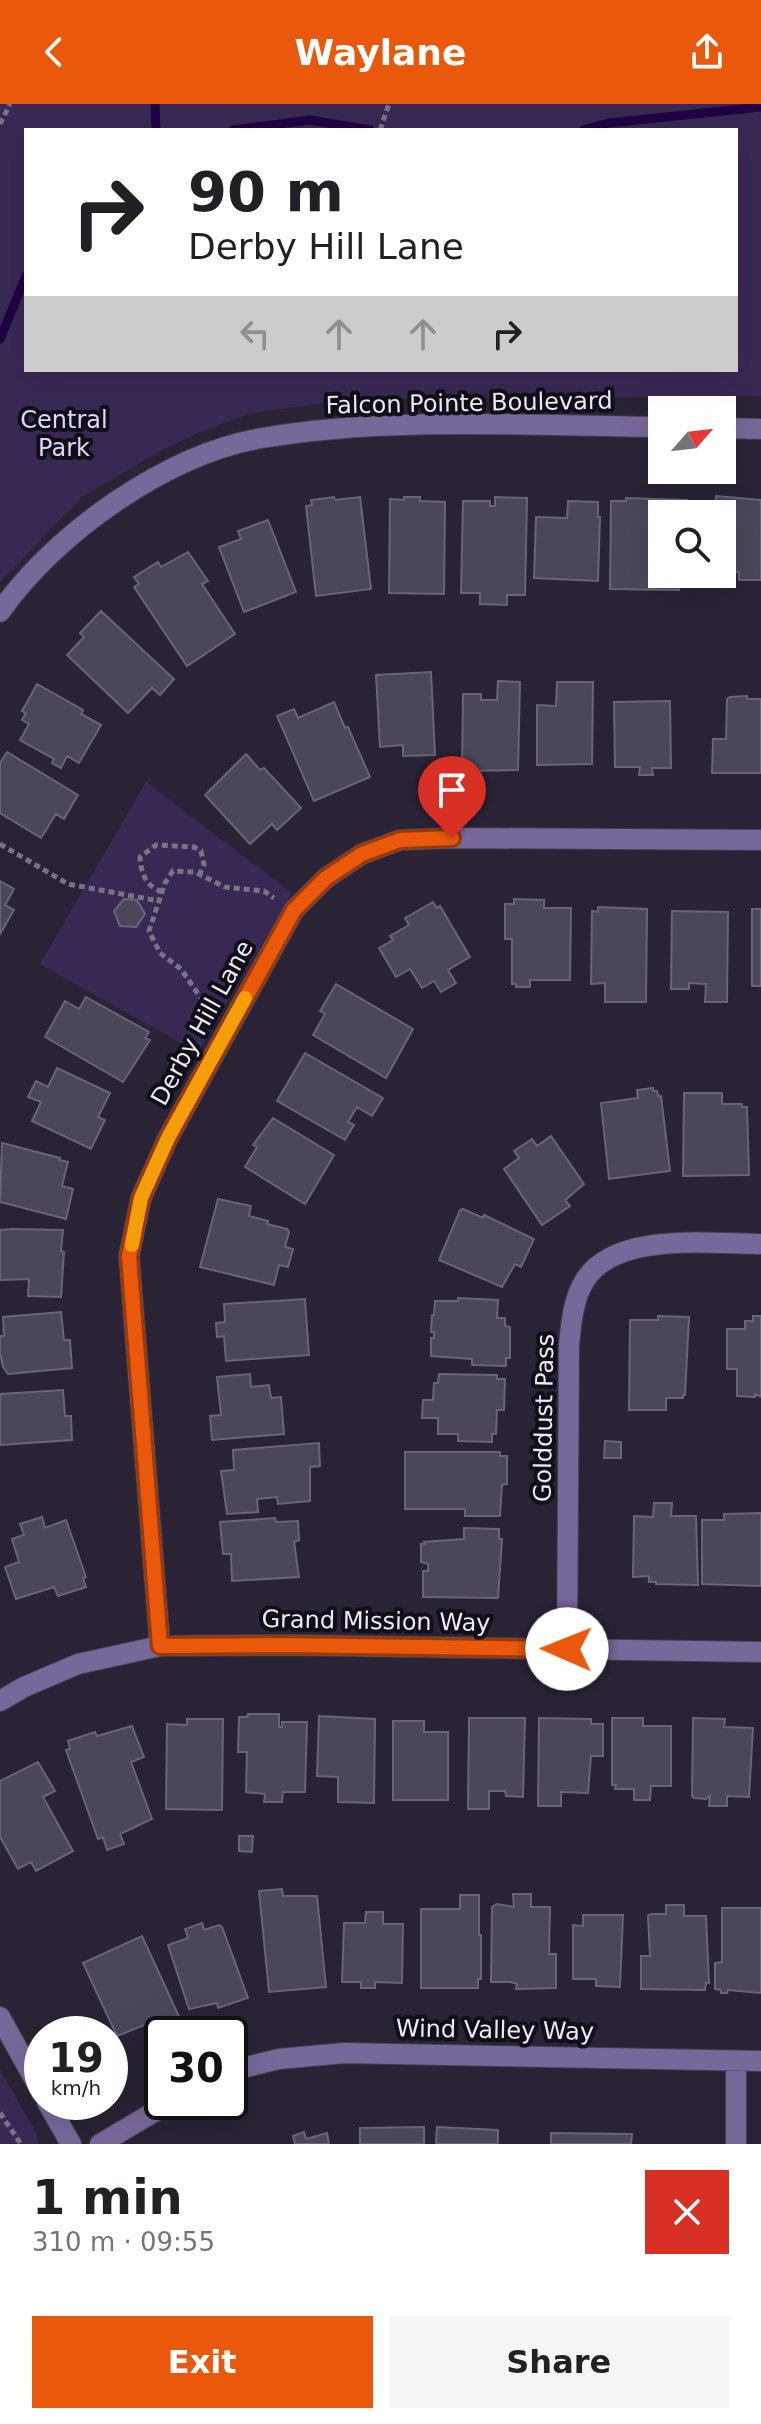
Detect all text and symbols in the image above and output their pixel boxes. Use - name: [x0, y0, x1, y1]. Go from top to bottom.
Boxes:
- icon: back: [32, 30, 76, 74]
- icon: share: [685, 30, 729, 74]
- text: Waylane: [295, 32, 466, 73]
- text: 90 m: [188, 159, 344, 224]
- icon: right: [56, 160, 160, 264]
- text: Derby Hill Lane: [188, 226, 464, 267]
- icon: left: [233, 312, 277, 356]
- icon: ahead: [317, 312, 361, 356]
- icon: ahead: [401, 312, 445, 356]
- icon: right: [485, 312, 529, 356]
- street label: Falcon Pointe Boulevard: [325, 386, 613, 420]
- north arrow: [648, 396, 736, 484]
- map controls: [648, 396, 736, 588]
- park label: Central Park: [20, 406, 108, 462]
- button: search: [648, 500, 736, 588]
- pin: [418, 756, 486, 838]
- icon: arrive: [430, 768, 474, 812]
- street label: Derby Hill Lane: [145, 936, 259, 1110]
- street label: Golddust Pass: [529, 1334, 559, 1502]
- street label: Grand Mission Way: [261, 1605, 491, 1637]
- position arrow: [525, 1607, 609, 1691]
- street label: Wind Valley Way: [396, 2014, 594, 2046]
- speed limit sign: 30: [144, 2016, 248, 2120]
- text: 19: [48, 2035, 104, 2081]
- text: km/h: [51, 2076, 101, 2100]
- text: 1 min: [32, 2169, 183, 2225]
- button: close: [645, 2170, 729, 2254]
- text: 310 m · 09:55: [32, 2227, 215, 2257]
- button: Exit: [32, 2316, 373, 2408]
- button: Share: [389, 2316, 729, 2408]

